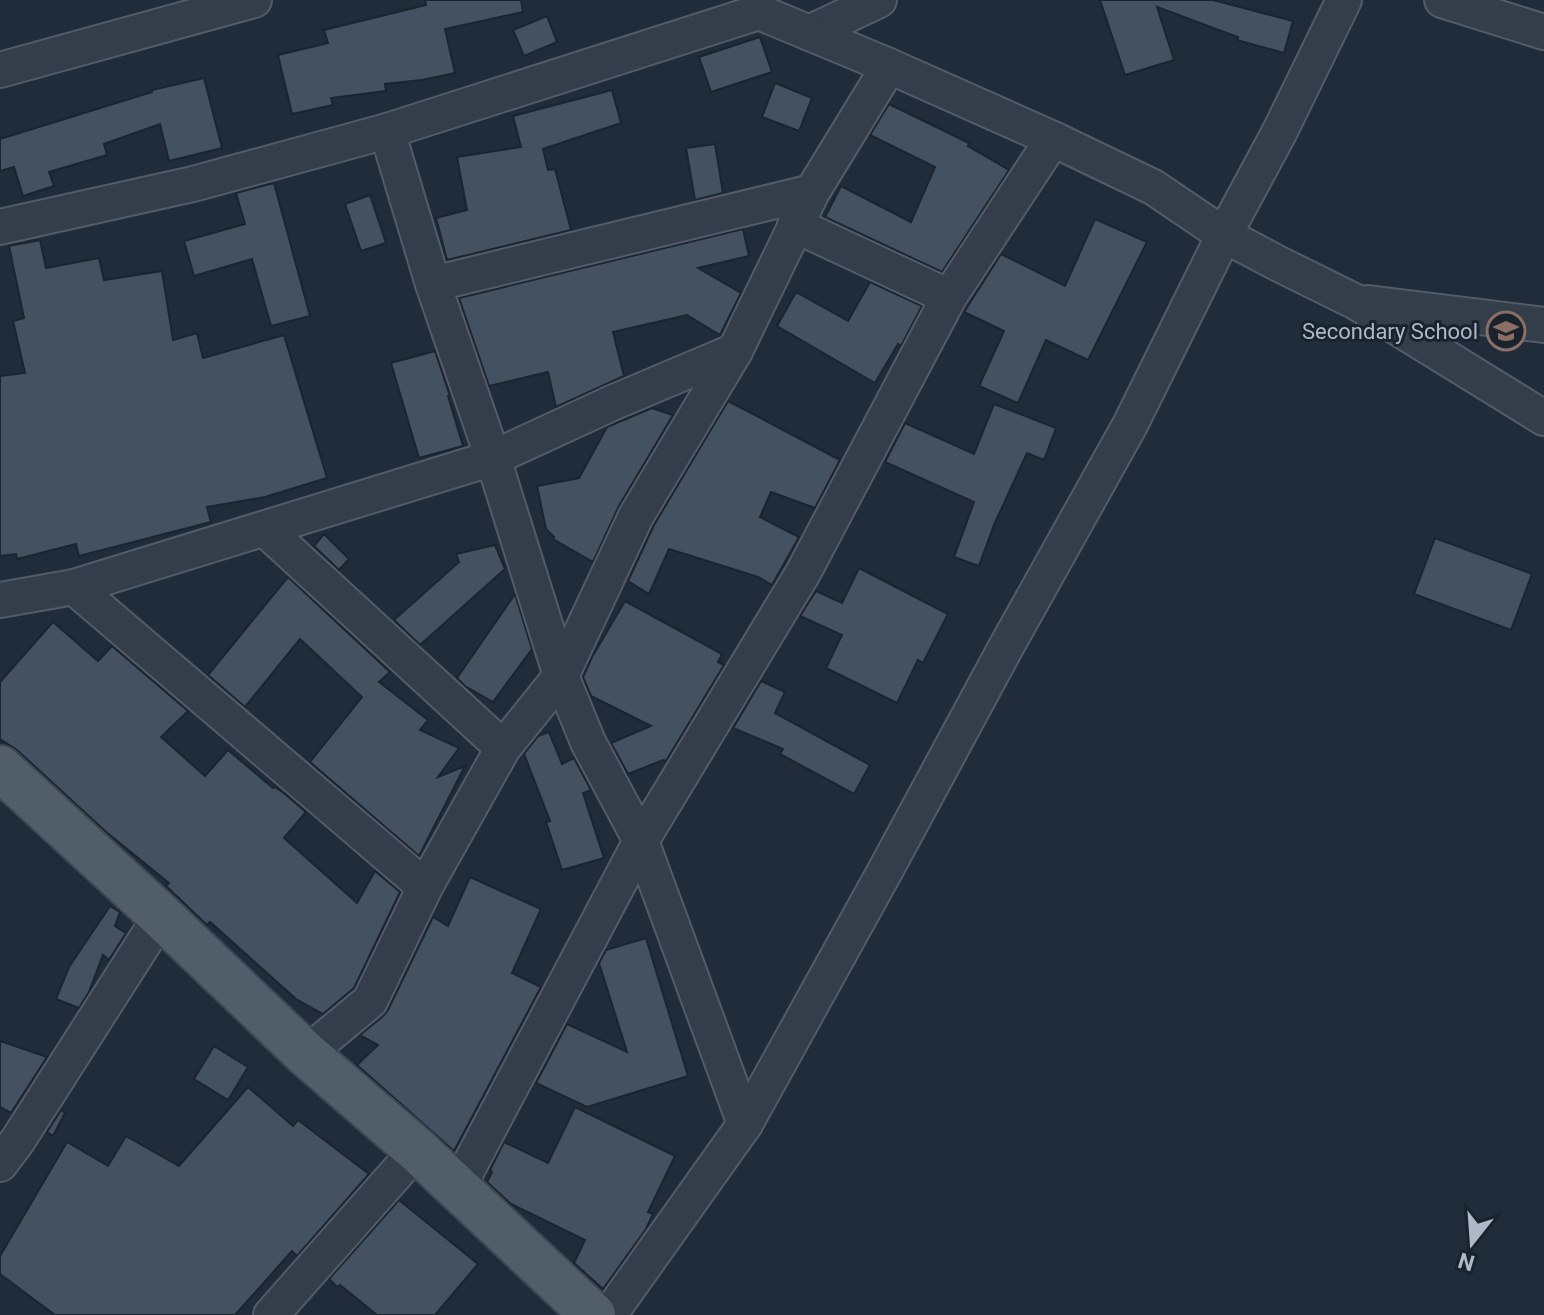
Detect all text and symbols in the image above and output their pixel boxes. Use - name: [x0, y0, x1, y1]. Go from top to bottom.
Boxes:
- school or university icon: Secondary School: [1485, 310, 1527, 352]
- place label: Secondary School: [1302, 319, 1478, 344]
- north arrow: [1432, 1203, 1512, 1283]
- text: N: [1455, 1247, 1477, 1276]

